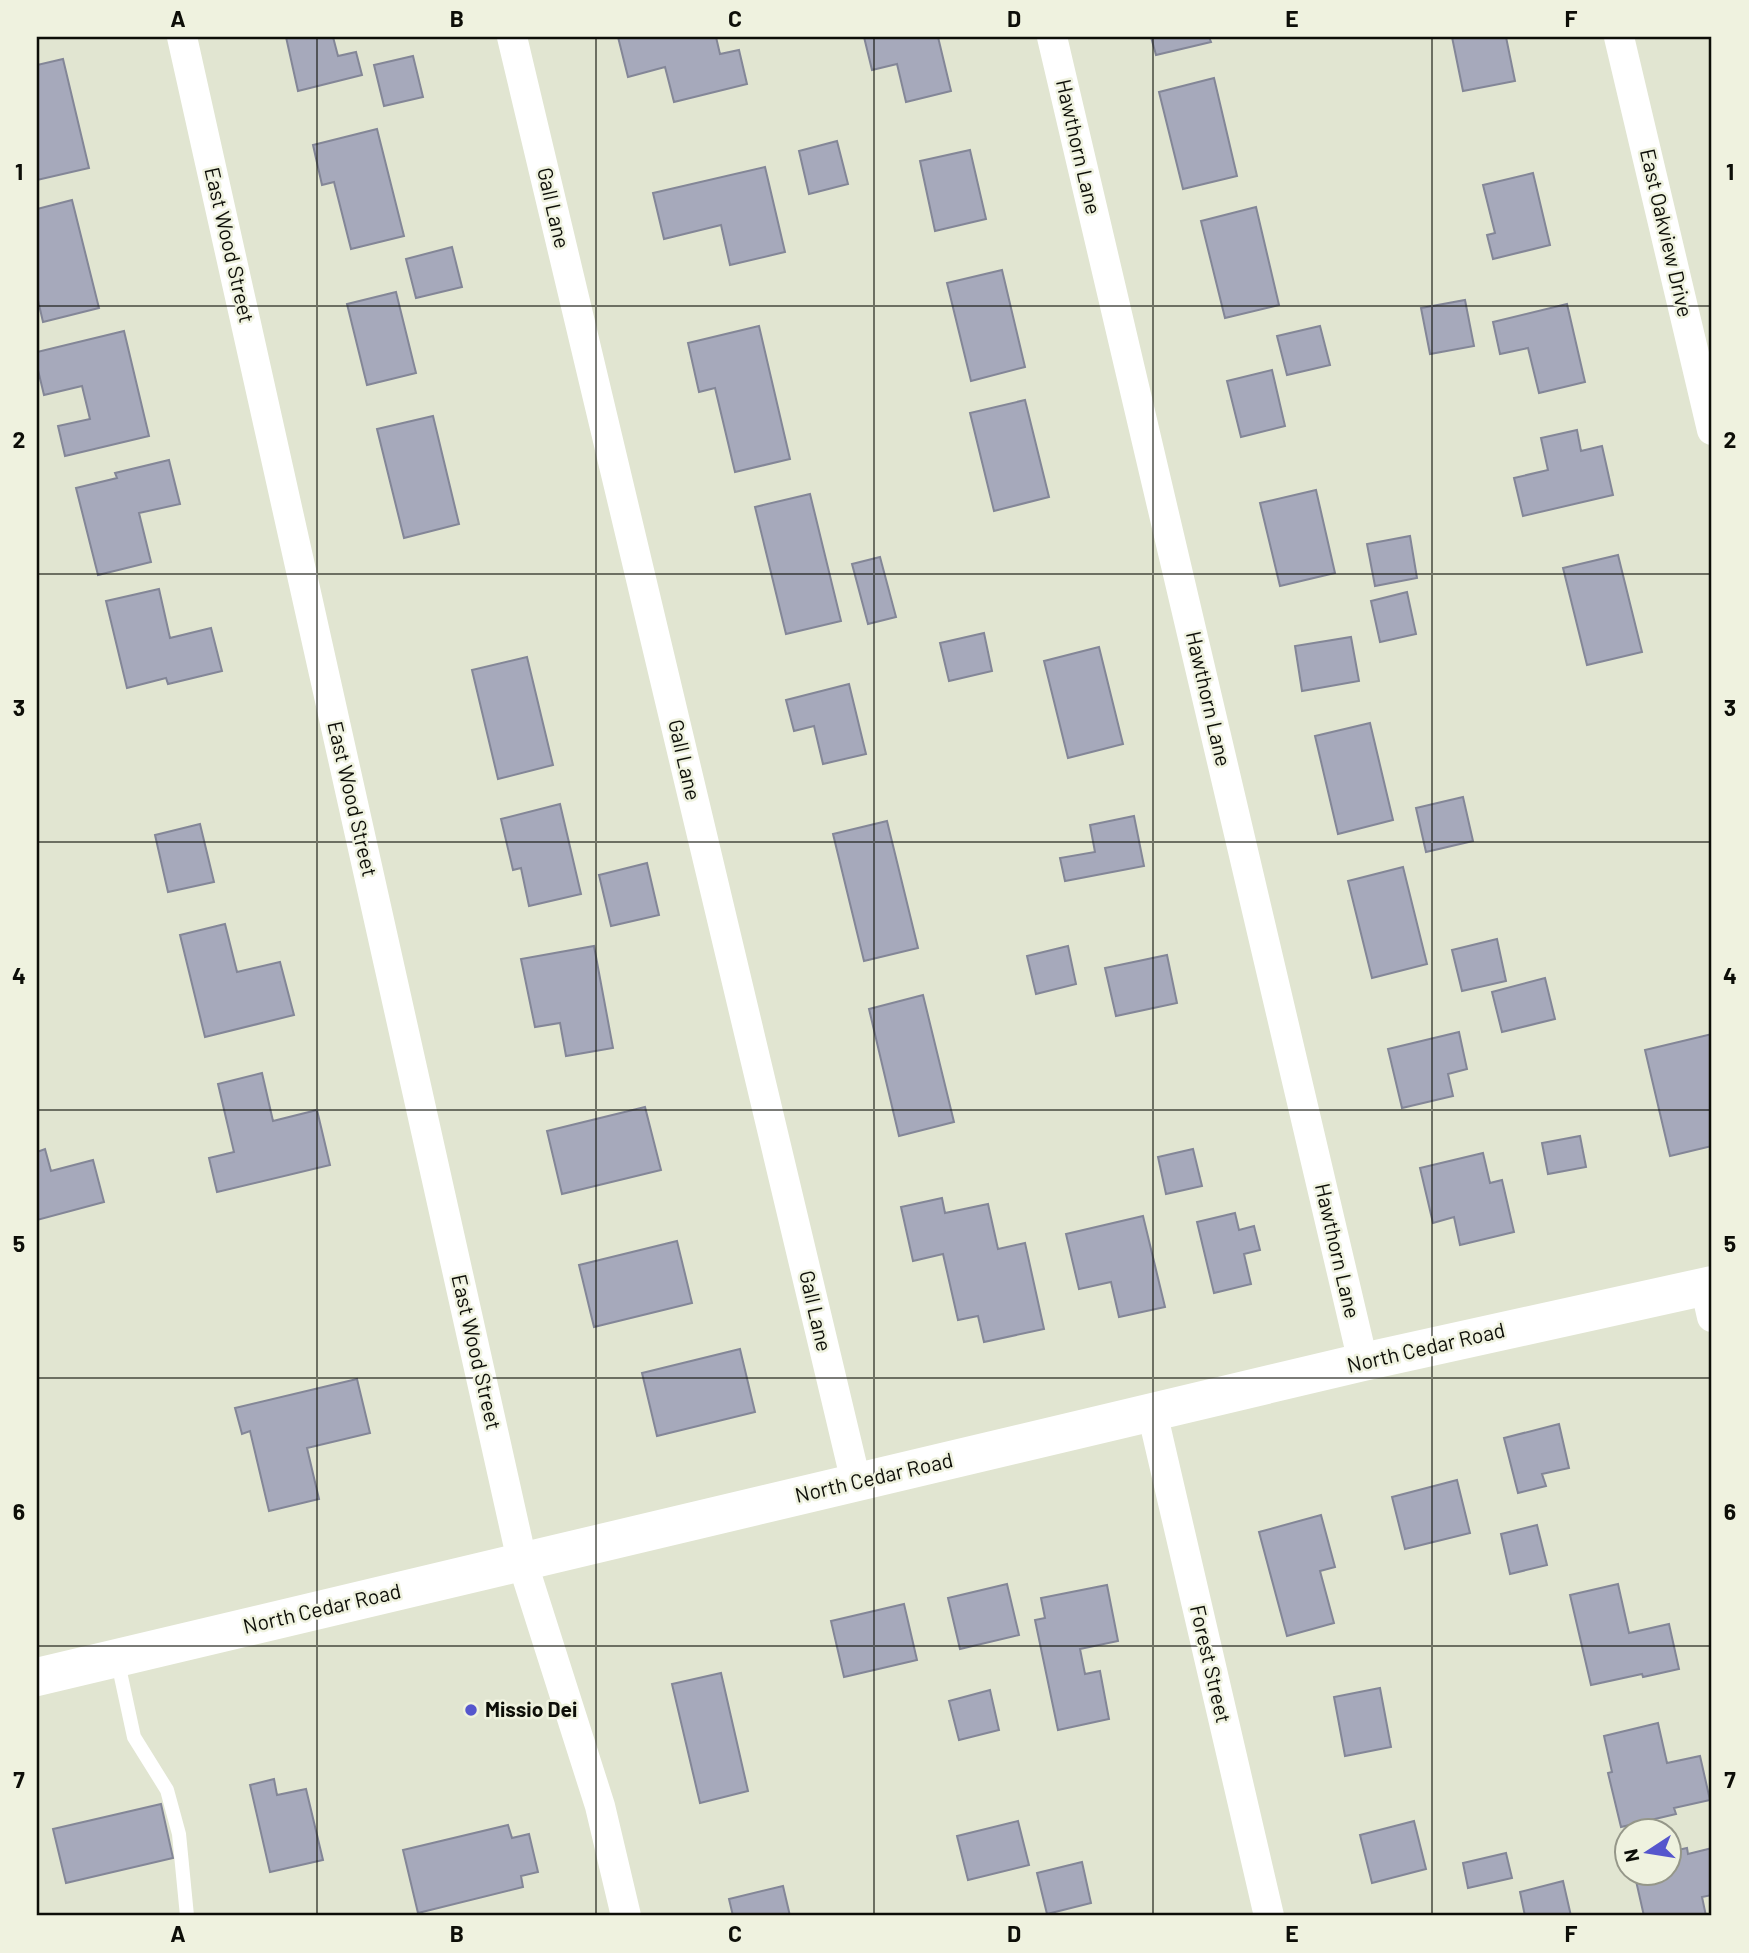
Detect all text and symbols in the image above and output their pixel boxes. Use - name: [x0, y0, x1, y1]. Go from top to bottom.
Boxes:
- text: A: [170, 4, 186, 32]
- text: B: [450, 4, 464, 32]
- text: C: [728, 4, 742, 32]
- text: D: [1007, 4, 1021, 32]
- text: E: [1285, 4, 1299, 32]
- text: F: [1565, 4, 1578, 32]
- street label: Hawthorn Lane: [1052, 77, 1107, 217]
- street label: East Oakview Drive: [1636, 146, 1699, 319]
- text: 1: [15, 157, 23, 185]
- text: 1: [1726, 157, 1734, 185]
- street label: East Wood Street: [200, 165, 260, 325]
- street label: Gall Lane: [533, 165, 576, 251]
- text: 2: [13, 425, 25, 453]
- text: 2: [1724, 425, 1736, 453]
- street label: Hawthorn Lane: [1182, 629, 1237, 769]
- text: 3: [13, 693, 25, 721]
- text: 3: [1724, 693, 1736, 721]
- street label: Gall Lane: [664, 717, 707, 803]
- street label: East Wood Street: [323, 719, 383, 879]
- text: 4: [12, 961, 26, 989]
- text: 4: [1723, 961, 1737, 989]
- street label: Hawthorn Lane: [1311, 1181, 1366, 1321]
- text: 5: [13, 1229, 25, 1257]
- text: 5: [1724, 1229, 1736, 1257]
- street label: Gall Lane: [795, 1268, 838, 1354]
- street label: East Wood Street: [447, 1272, 507, 1432]
- street label: North Cedar Road: [1344, 1316, 1507, 1377]
- street label: North Cedar Road: [792, 1446, 955, 1507]
- text: 6: [13, 1497, 25, 1525]
- text: 6: [1724, 1497, 1736, 1525]
- street label: North Cedar Road: [240, 1577, 403, 1638]
- street label: Forest Street: [1186, 1602, 1237, 1725]
- place label: Missio Dei: [485, 1696, 577, 1721]
- marker: Missio Dei: [463, 1702, 479, 1718]
- text: 7: [13, 1765, 25, 1793]
- text: 7: [1724, 1765, 1736, 1793]
- north arrow: [1612, 1816, 1682, 1886]
- text: N: [1618, 1847, 1643, 1864]
- text: A: [170, 1919, 186, 1947]
- text: B: [450, 1919, 464, 1947]
- text: C: [728, 1919, 742, 1947]
- text: D: [1007, 1919, 1021, 1947]
- text: E: [1285, 1919, 1299, 1947]
- text: F: [1565, 1919, 1578, 1947]

